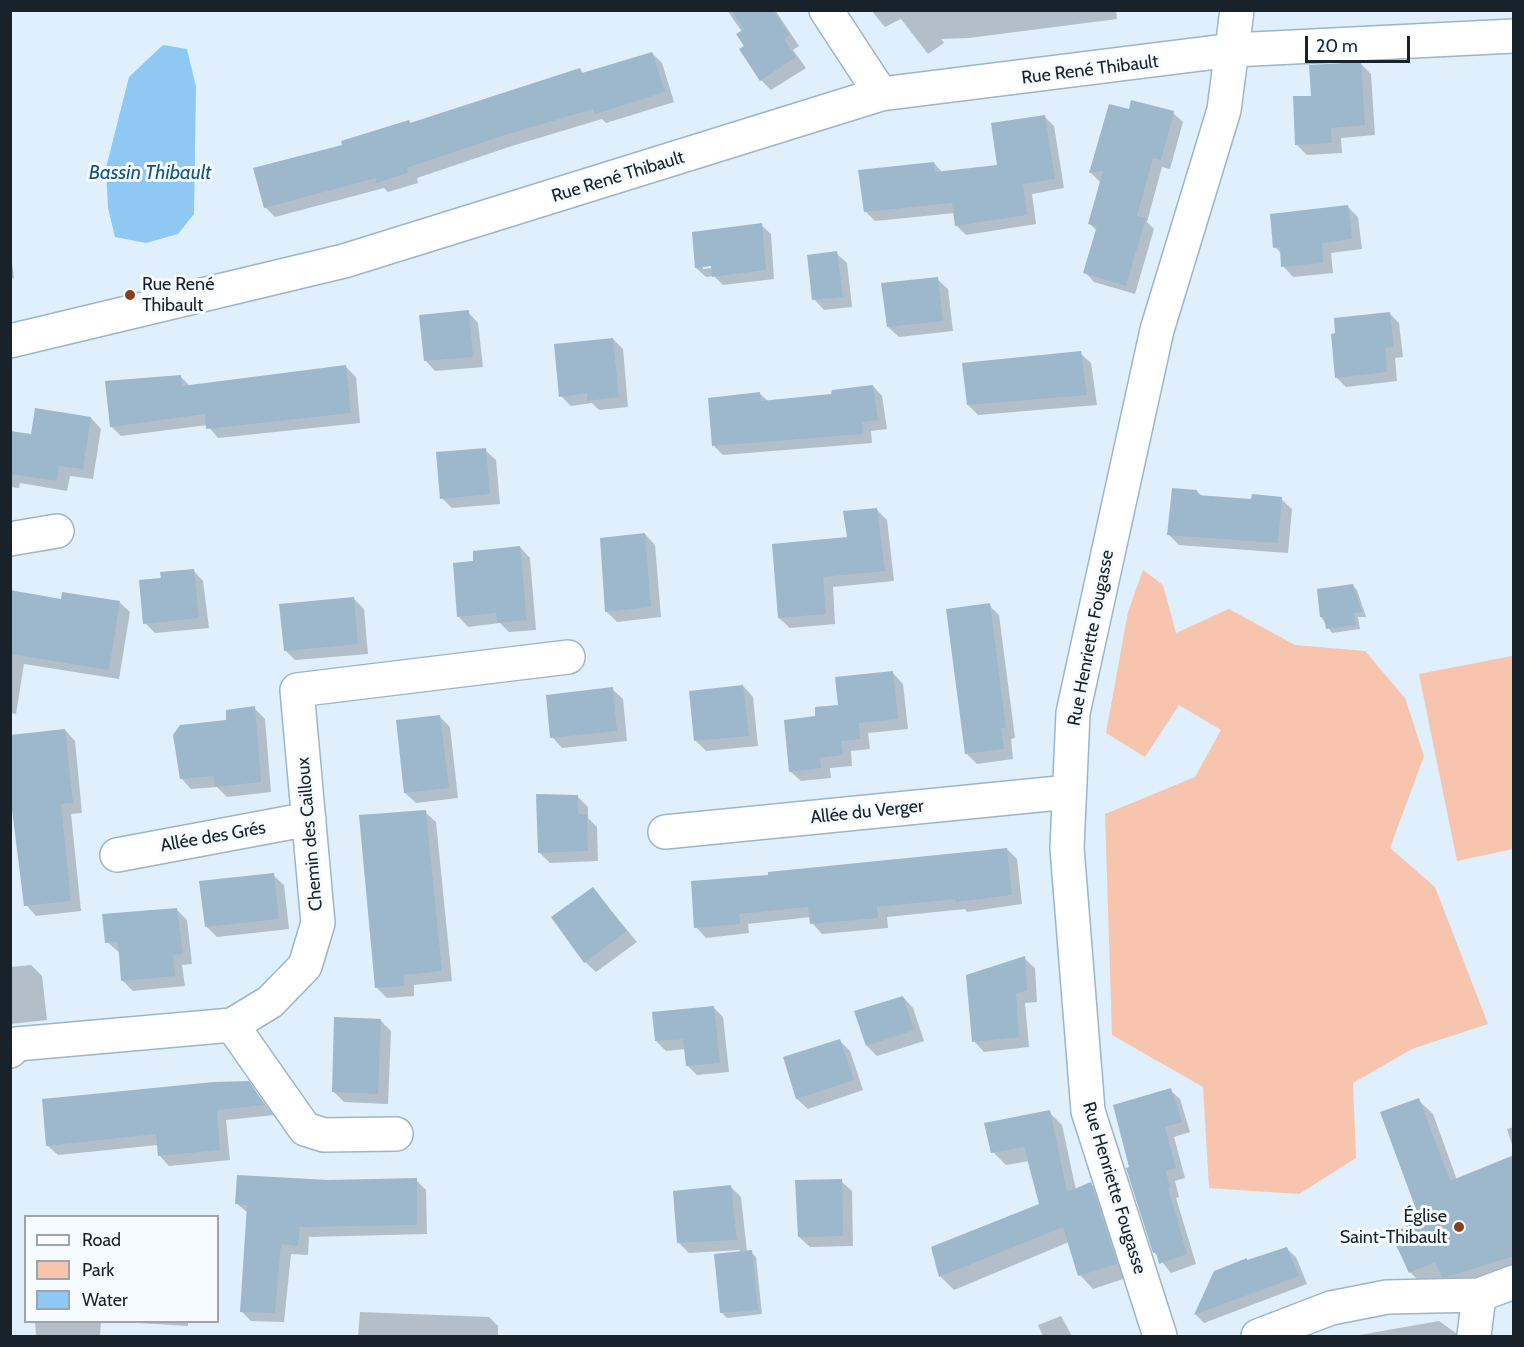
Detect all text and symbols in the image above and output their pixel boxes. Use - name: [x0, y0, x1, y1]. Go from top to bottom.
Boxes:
- scale bar: [1308, 24, 1413, 62]
- text: 20 m: [1316, 35, 1358, 57]
- street label: Rue René Thibault: [1020, 51, 1160, 89]
- street label: Rue René Thibault: [549, 147, 687, 207]
- water label: Bassin Thibault: [89, 161, 211, 185]
- place label: Rue René Thibault: [142, 274, 214, 316]
- marker: Rue René Thibault: [123, 288, 137, 302]
- street label: Rue Henriette Fougasse: [1063, 548, 1119, 728]
- street label: Chemin des Cailloux: [293, 756, 327, 912]
- street label: Allée du Verger: [809, 795, 925, 829]
- street label: Allée des Grés: [159, 817, 267, 857]
- street label: Rue Henriette Fougasse: [1078, 1099, 1150, 1277]
- place label: Église Saint-Thibault: [1340, 1206, 1447, 1248]
- legend: [24, 1215, 219, 1323]
- marker: Église Saint-Thibault: [1452, 1220, 1466, 1234]
- text: Road: [82, 1229, 121, 1251]
- text: Park: [82, 1259, 114, 1281]
- text: Water: [82, 1289, 128, 1311]

